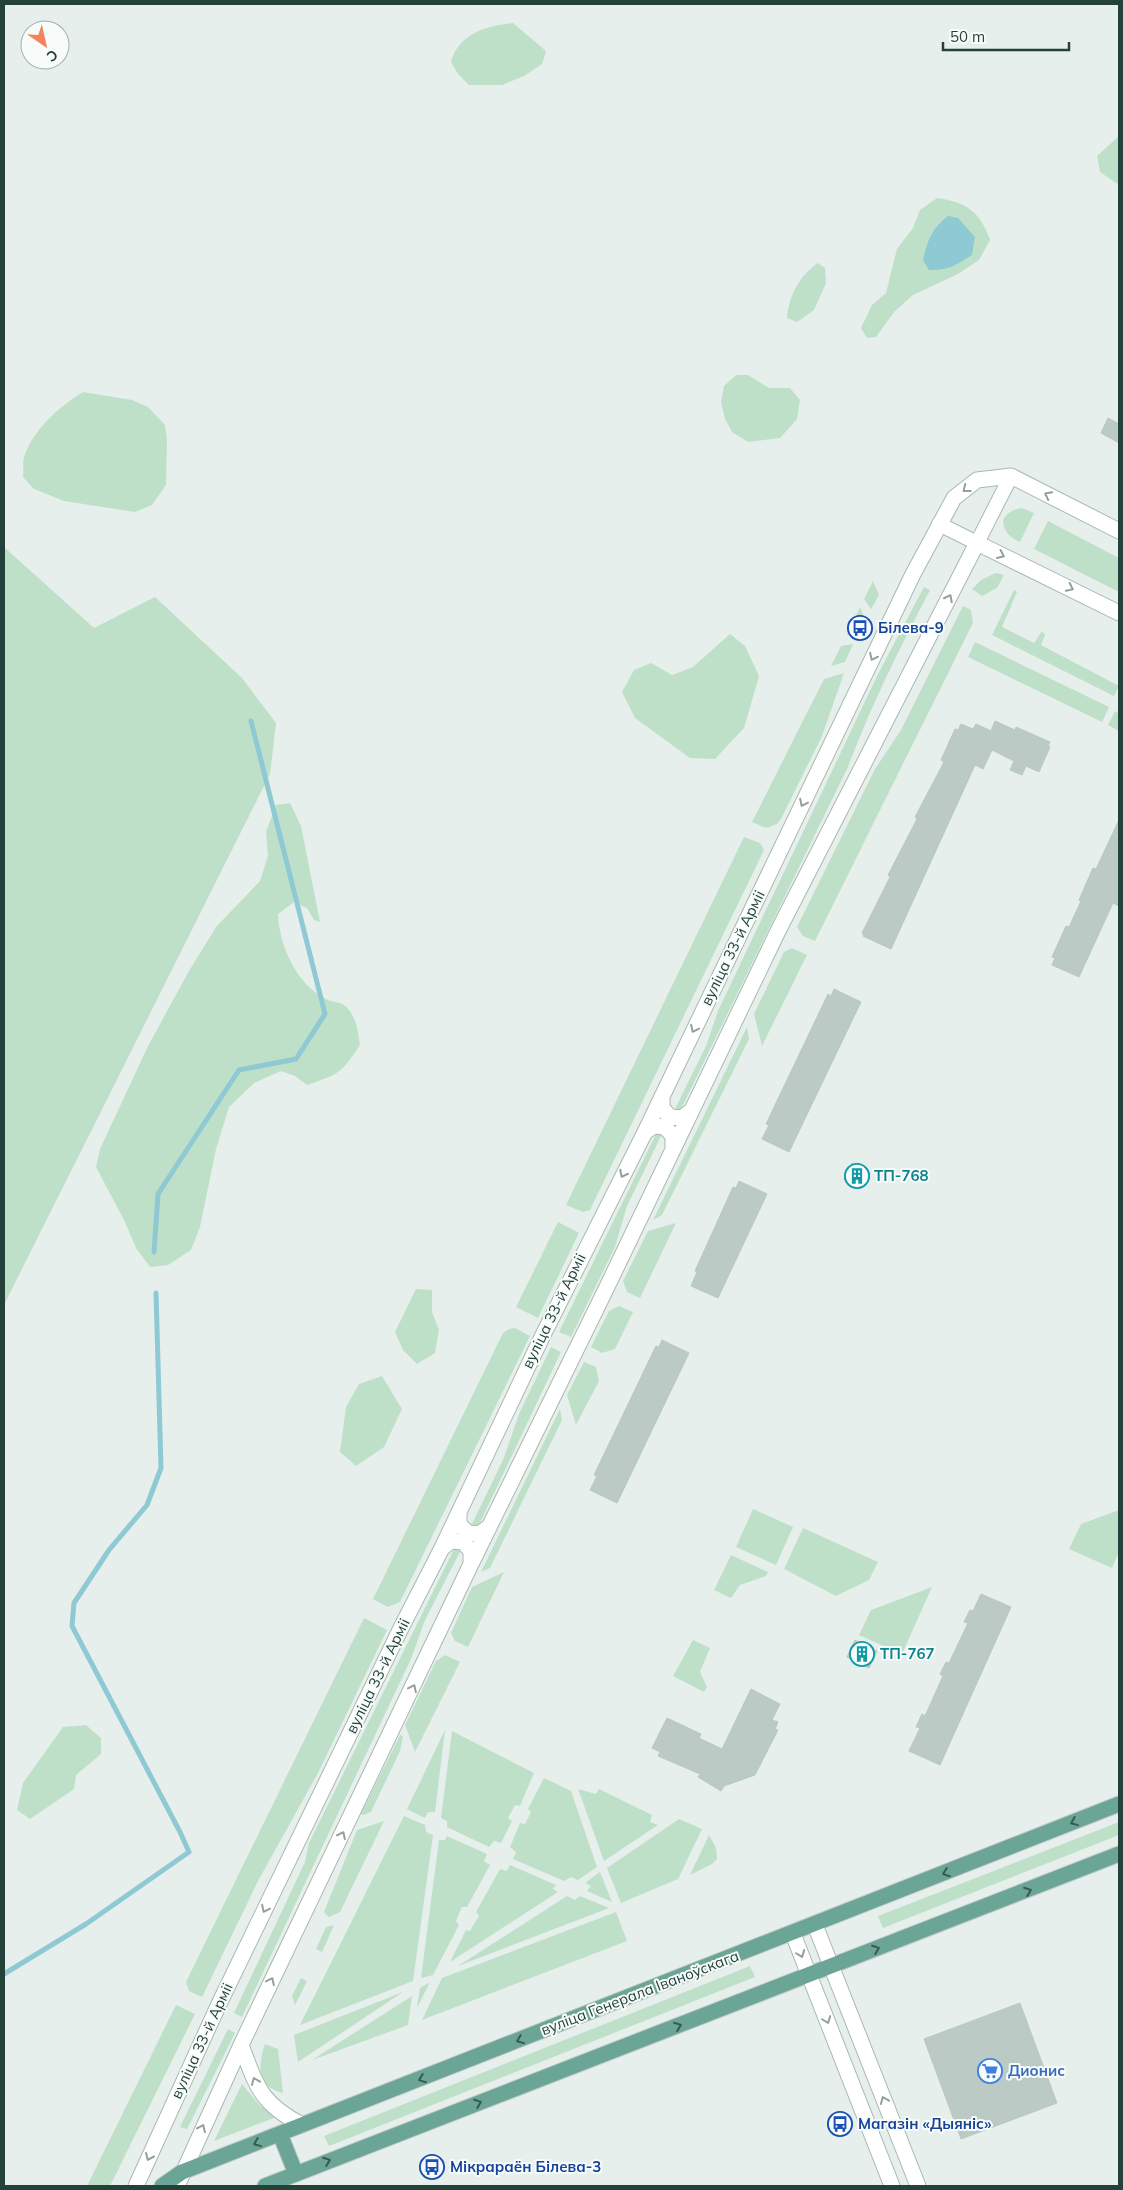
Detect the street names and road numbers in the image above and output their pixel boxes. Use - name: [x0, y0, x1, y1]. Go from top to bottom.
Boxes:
- street label: вуліца 33-й Арміі: [696, 887, 769, 1008]
- street label: вуліца 33-й Арміі: [517, 1250, 590, 1371]
- street label: вуліца 33-й Арміі: [341, 1615, 414, 1736]
- street label: вуліца Генерала Іваноўскага: [538, 1946, 742, 2039]
- street label: вуліца 33-й Арміі: [166, 1980, 237, 2102]

